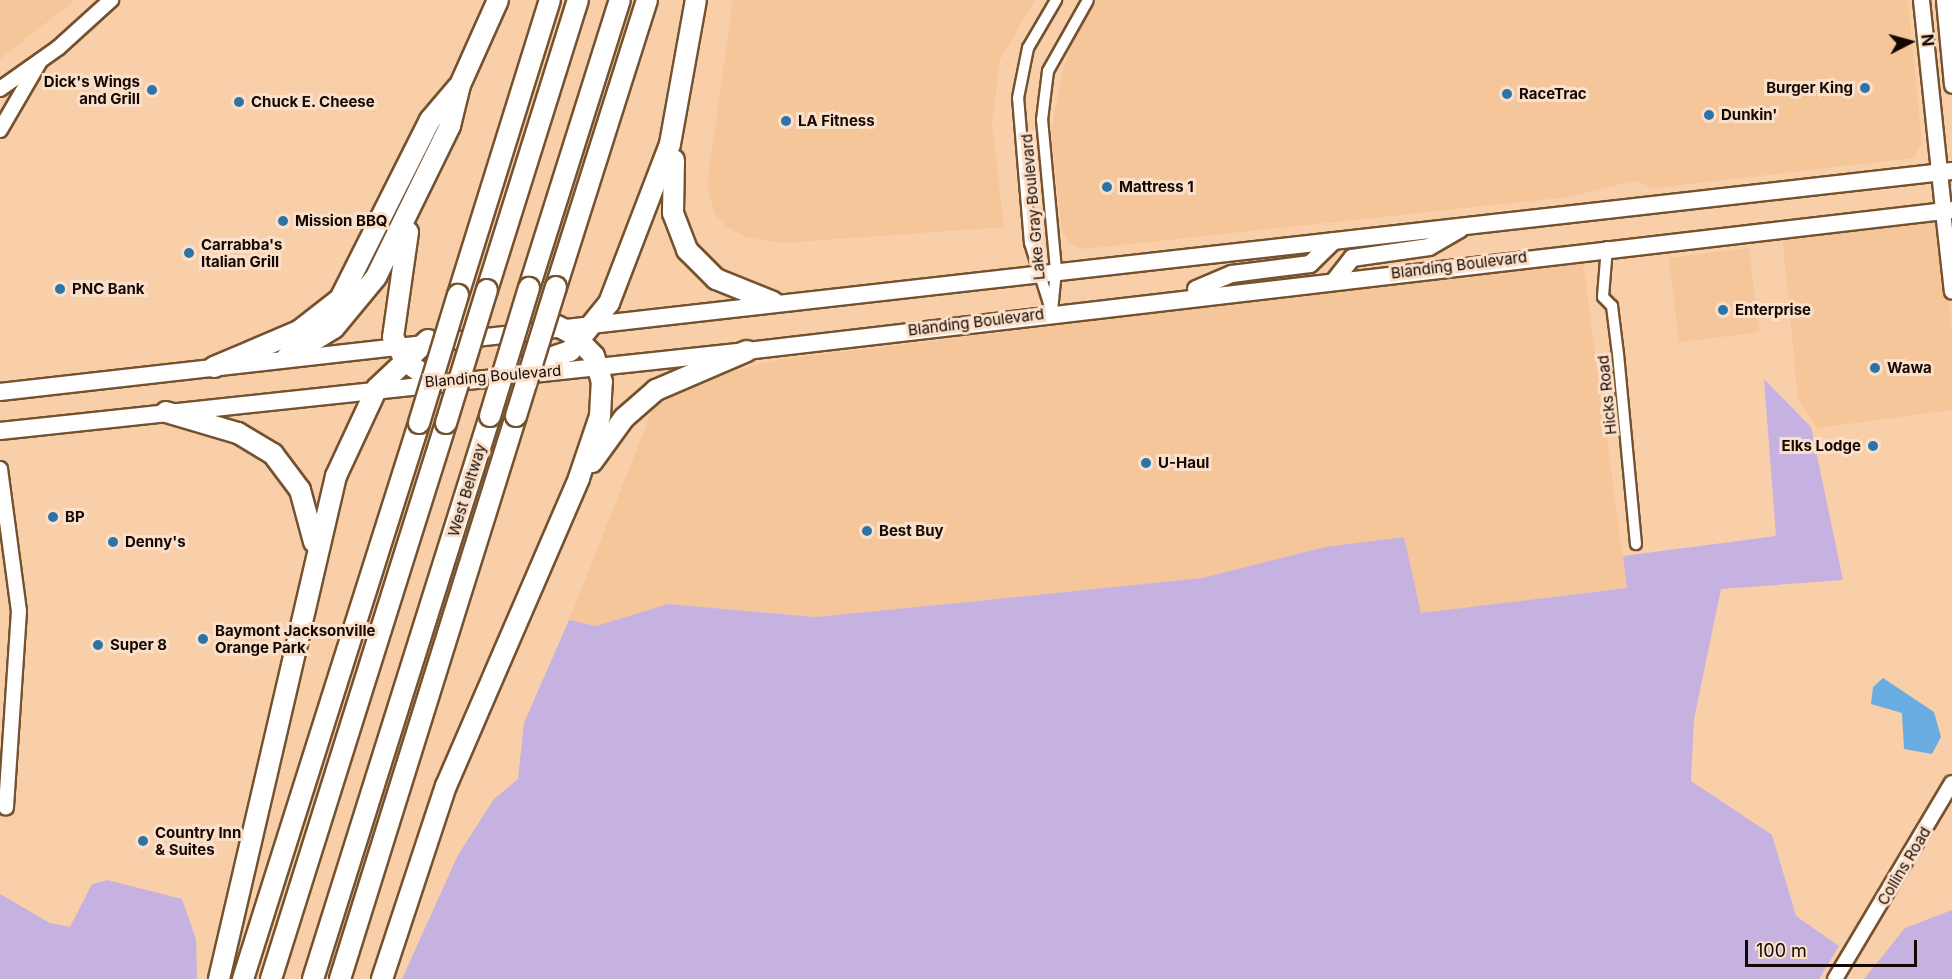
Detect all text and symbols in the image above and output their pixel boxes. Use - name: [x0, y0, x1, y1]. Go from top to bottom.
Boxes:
- north arrow: [1880, 12, 1940, 72]
- text: N: [1917, 33, 1938, 47]
- place label: Dick's Wings and Grill: [44, 72, 140, 107]
- place label: Burger King: [1766, 79, 1853, 97]
- marker: Burger King: [1858, 81, 1872, 95]
- marker: Dick's Wings and Grill: [145, 83, 159, 97]
- place label: RaceTrac: [1519, 85, 1587, 103]
- marker: RaceTrac: [1500, 87, 1514, 101]
- place label: Chuck E. Cheese: [251, 93, 375, 111]
- marker: Chuck E. Cheese: [232, 95, 246, 109]
- place label: Dunkin': [1721, 106, 1777, 124]
- marker: Dunkin': [1702, 108, 1716, 122]
- place label: LA Fitness: [798, 112, 875, 130]
- marker: LA Fitness: [779, 114, 793, 128]
- street label: Lake Gray Boulevard: [1018, 133, 1048, 281]
- place label: Mattress 1: [1119, 178, 1194, 196]
- marker: Mattress 1: [1100, 180, 1114, 194]
- place label: Mission BBQ: [295, 212, 387, 230]
- marker: Mission BBQ: [276, 214, 290, 228]
- place label: Carrabba's Italian Grill: [201, 235, 282, 270]
- marker: Carrabba's Italian Grill: [182, 246, 196, 260]
- street label: Blanding Boulevard: [1390, 248, 1528, 282]
- place label: PNC Bank: [72, 280, 144, 298]
- marker: PNC Bank: [53, 282, 67, 296]
- place label: Enterprise: [1735, 301, 1811, 319]
- marker: Enterprise: [1716, 303, 1730, 317]
- street label: Blanding Boulevard: [907, 305, 1045, 339]
- street label: Hicks Road: [1594, 354, 1620, 436]
- place label: Wawa: [1887, 359, 1932, 377]
- street label: Blanding Boulevard: [424, 361, 562, 391]
- marker: Wawa: [1868, 361, 1882, 375]
- place label: Elks Lodge: [1782, 437, 1861, 455]
- marker: Elks Lodge: [1866, 439, 1880, 453]
- street label: West Beltway: [444, 441, 490, 539]
- place label: U-Haul: [1158, 454, 1209, 472]
- marker: U-Haul: [1139, 456, 1153, 470]
- place label: BP: [65, 508, 85, 526]
- marker: BP: [46, 510, 60, 524]
- place label: Best Buy: [879, 522, 944, 540]
- marker: Best Buy: [860, 524, 874, 538]
- place label: Denny's: [125, 533, 186, 551]
- marker: Denny's: [106, 535, 120, 549]
- place label: Baymont Jacksonville Orange Park: [215, 621, 375, 656]
- marker: Baymont Jacksonville Orange Park: [196, 632, 210, 646]
- place label: Super 8: [110, 636, 167, 654]
- marker: Super 8: [91, 638, 105, 652]
- place label: Country Inn & Suites: [155, 823, 241, 858]
- street label: Collins Road: [1874, 824, 1934, 908]
- marker: Country Inn & Suites: [136, 834, 150, 848]
- scale bar: [1748, 928, 1920, 966]
- text: 100 m: [1756, 940, 1807, 961]

